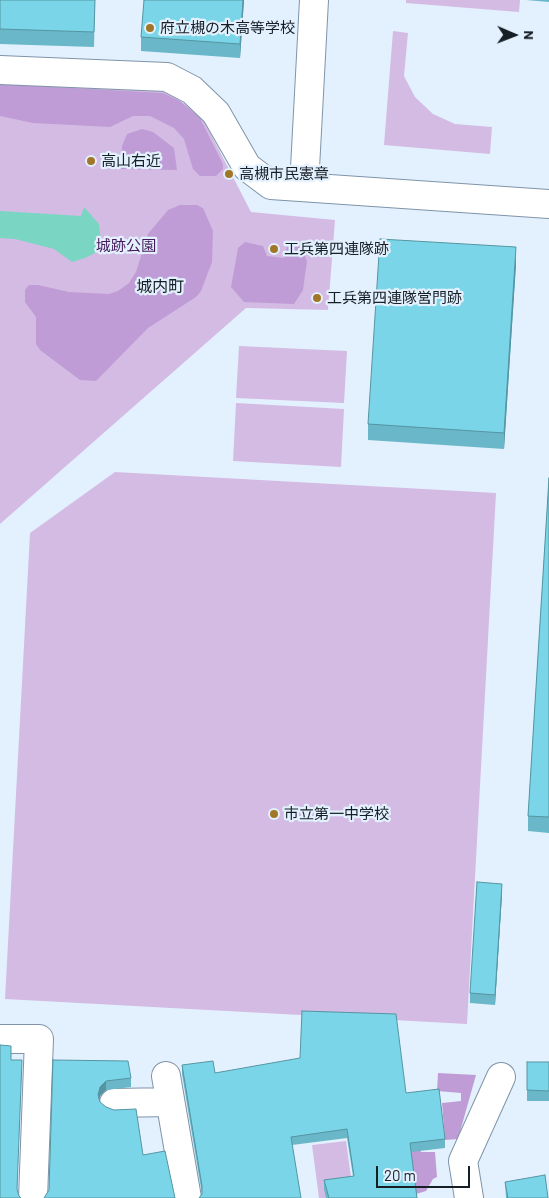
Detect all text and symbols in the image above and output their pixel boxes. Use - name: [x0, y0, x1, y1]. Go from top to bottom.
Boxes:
- north arrow: [489, 10, 539, 60]
- place label: 府立槻の木高等学校: [160, 19, 295, 37]
- marker: 府立槻の木高等学校: [144, 22, 156, 34]
- text: N: [521, 30, 538, 40]
- place label: 高山右近: [101, 152, 161, 170]
- marker: 高山右近: [85, 155, 97, 167]
- place label: 高槻市民憲章: [239, 165, 329, 183]
- marker: 高槻市民憲章: [223, 168, 235, 180]
- park label: 城跡公園: [96, 237, 156, 255]
- place label: 工兵第四連隊跡: [284, 240, 389, 258]
- marker: 工兵第四連隊跡: [268, 243, 280, 255]
- district label: 城内町: [136, 277, 184, 297]
- place label: 工兵第四連隊営門跡: [327, 289, 462, 307]
- marker: 工兵第四連隊営門跡: [311, 292, 323, 304]
- place label: 市立第一中学校: [284, 805, 389, 823]
- marker: 市立第一中学校: [268, 808, 280, 820]
- scale bar: [379, 1156, 473, 1188]
- text: 20 m: [384, 1166, 416, 1184]

